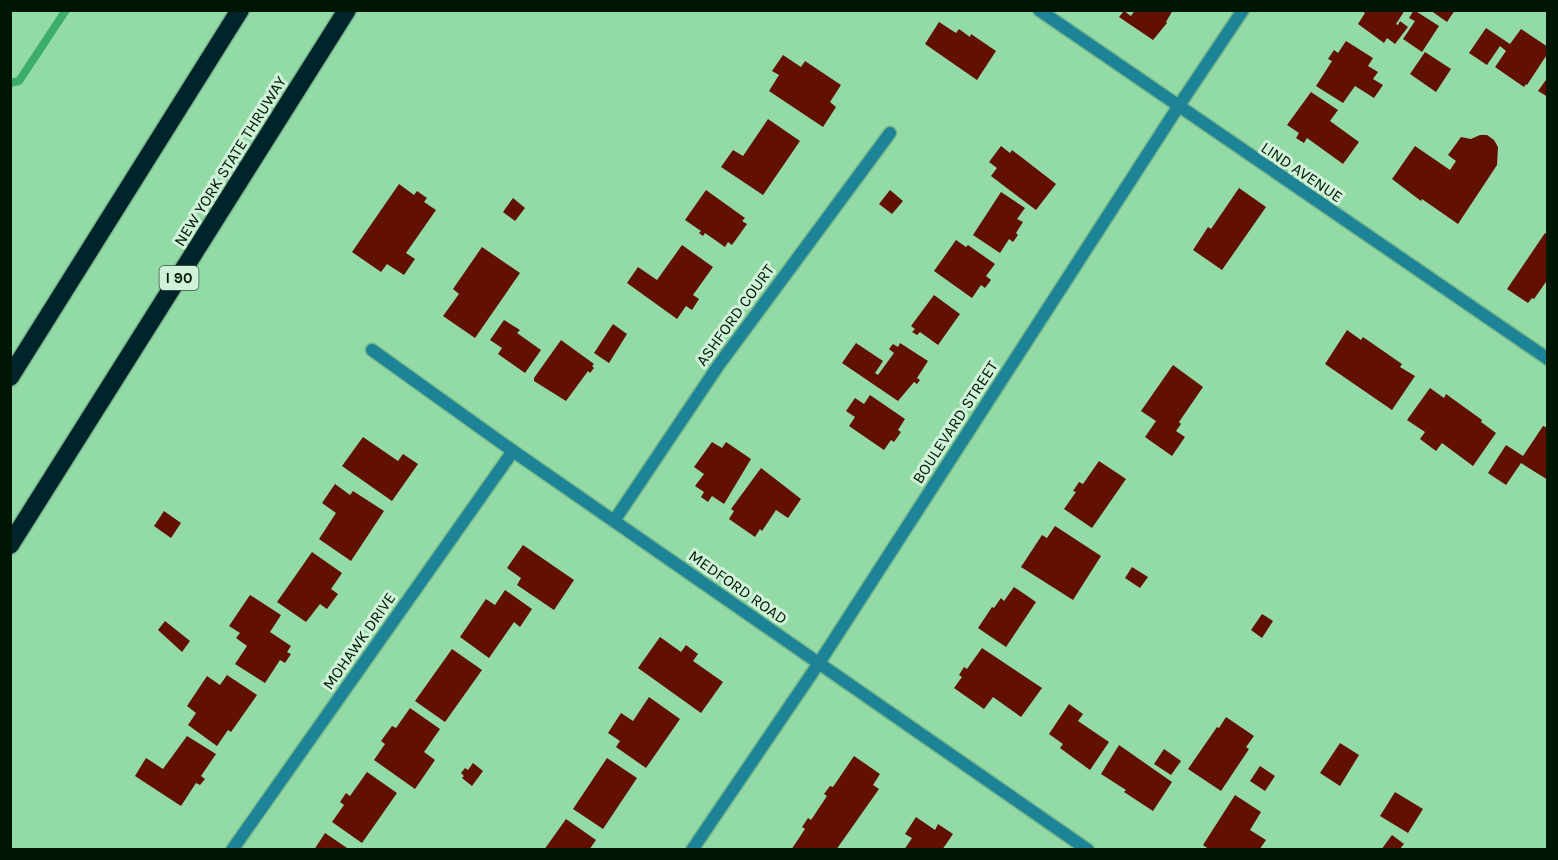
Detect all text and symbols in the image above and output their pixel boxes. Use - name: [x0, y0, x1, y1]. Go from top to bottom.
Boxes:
- street label: NEW YORK STATE THRUWAY: [170, 72, 290, 250]
- street label: LIND AVENUE: [1258, 138, 1346, 206]
- street label: ASHFORD COURT: [692, 261, 778, 369]
- road number: I 90: [160, 266, 198, 290]
- street label: BOULEVARD STREET: [908, 357, 1002, 487]
- street label: MEDFORD ROAD: [685, 546, 791, 628]
- street label: MOHAWK DRIVE: [319, 589, 399, 693]

